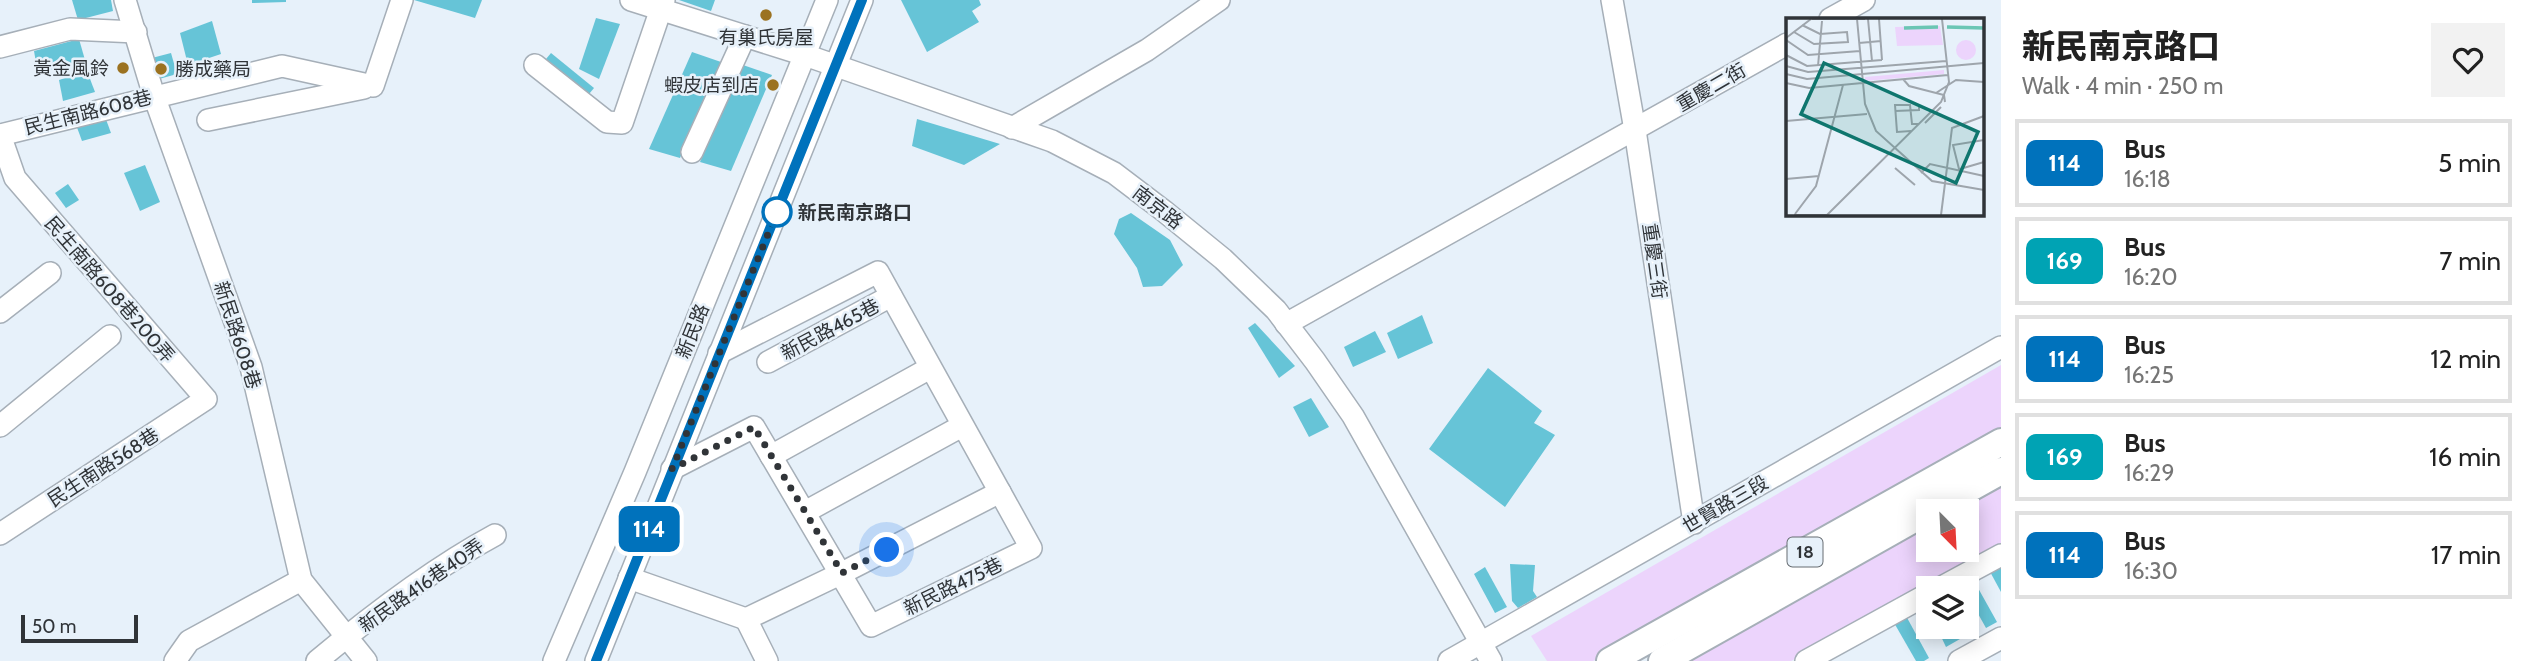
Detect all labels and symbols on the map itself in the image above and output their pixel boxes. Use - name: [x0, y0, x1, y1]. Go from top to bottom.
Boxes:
- marker: 有巢氏房屋: [758, 7, 774, 23]
- inset map: [1786, 18, 1983, 215]
- place label: 有巢氏房屋: [718, 26, 814, 49]
- place label: 黃金風鈴: [33, 57, 109, 80]
- place label: 勝成藥局: [175, 58, 251, 81]
- street label: 重慶二街: [1673, 58, 1750, 116]
- marker: 黃金風鈴: [115, 60, 131, 76]
- marker: 勝成藥局: [153, 61, 169, 77]
- place label: 蝦皮店到店: [664, 74, 759, 97]
- marker: 蝦皮店到店: [765, 77, 781, 93]
- street label: 民生南路608巷: [22, 86, 154, 139]
- street label: 南京路: [1128, 181, 1187, 234]
- marker: 新民南京路口: [762, 197, 792, 227]
- place label: 新民南京路口: [798, 201, 912, 224]
- street label: 民生南路608巷200弄: [40, 212, 179, 367]
- street label: 重慶三街: [1638, 222, 1671, 300]
- street label: 新民路608巷: [209, 279, 266, 392]
- street label: 新民路465巷: [777, 294, 883, 365]
- street label: 新民路: [671, 300, 714, 362]
- street label: 民生南路568巷: [44, 423, 163, 512]
- street label: 世賢路三段: [1678, 471, 1772, 538]
- north arrow: [1916, 499, 1979, 562]
- line badge: 114: [609, 506, 689, 552]
- your location: [869, 532, 904, 567]
- street label: 新民路416巷40弄: [354, 534, 488, 637]
- road number: 18: [1787, 538, 1822, 566]
- street label: 新民路475巷: [900, 553, 1006, 620]
- scale bar: [21, 612, 138, 644]

